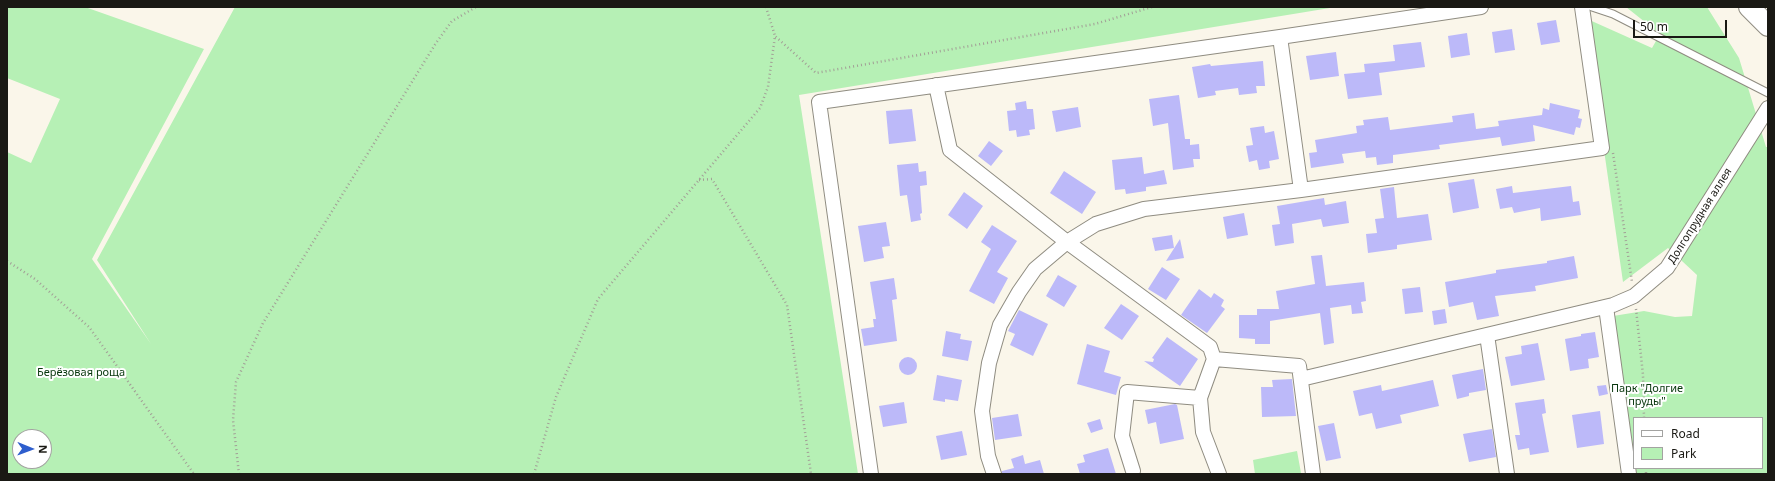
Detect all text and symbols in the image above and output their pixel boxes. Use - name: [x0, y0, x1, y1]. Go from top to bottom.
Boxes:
- scale bar: [1635, 12, 1729, 38]
- text: 50 m: [1640, 18, 1668, 35]
- street label: Долгопрудная аллея: [1665, 166, 1735, 266]
- park label: Берёзовая роща: [37, 366, 125, 380]
- park label: Парк "Долгие пруды": [1611, 382, 1683, 408]
- legend: [1633, 417, 1763, 469]
- text: Road: [1671, 425, 1700, 442]
- north arrow: [12, 429, 52, 469]
- text: N: [36, 445, 51, 454]
- text: Park: [1671, 445, 1696, 462]

